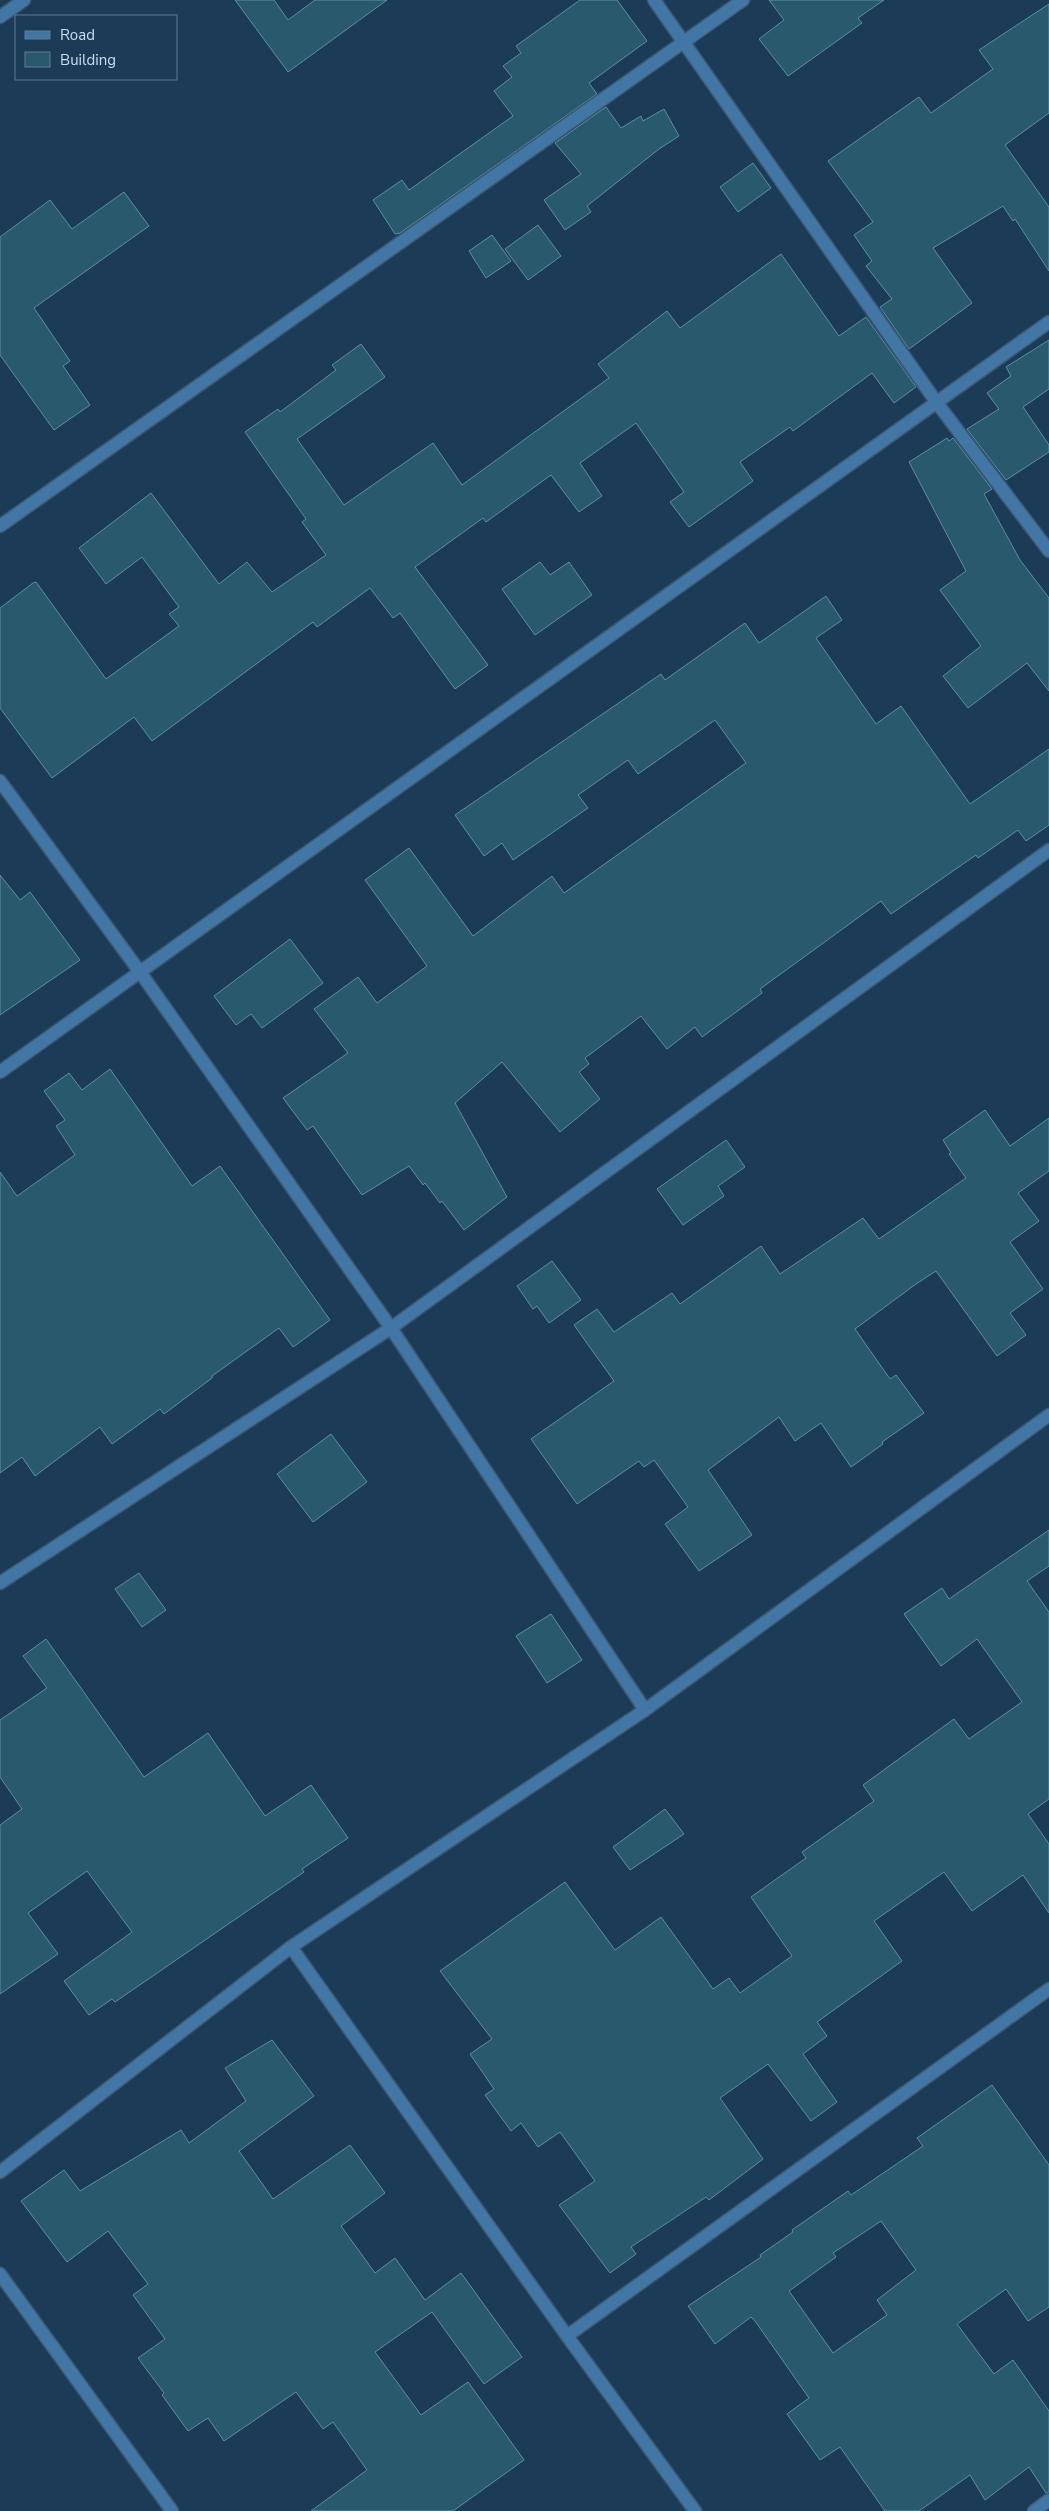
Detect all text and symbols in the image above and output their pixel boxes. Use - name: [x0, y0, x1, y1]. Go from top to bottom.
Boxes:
- legend: [15, 15, 178, 80]
- text: Road: [60, 25, 95, 45]
- text: Building: [60, 50, 116, 70]

